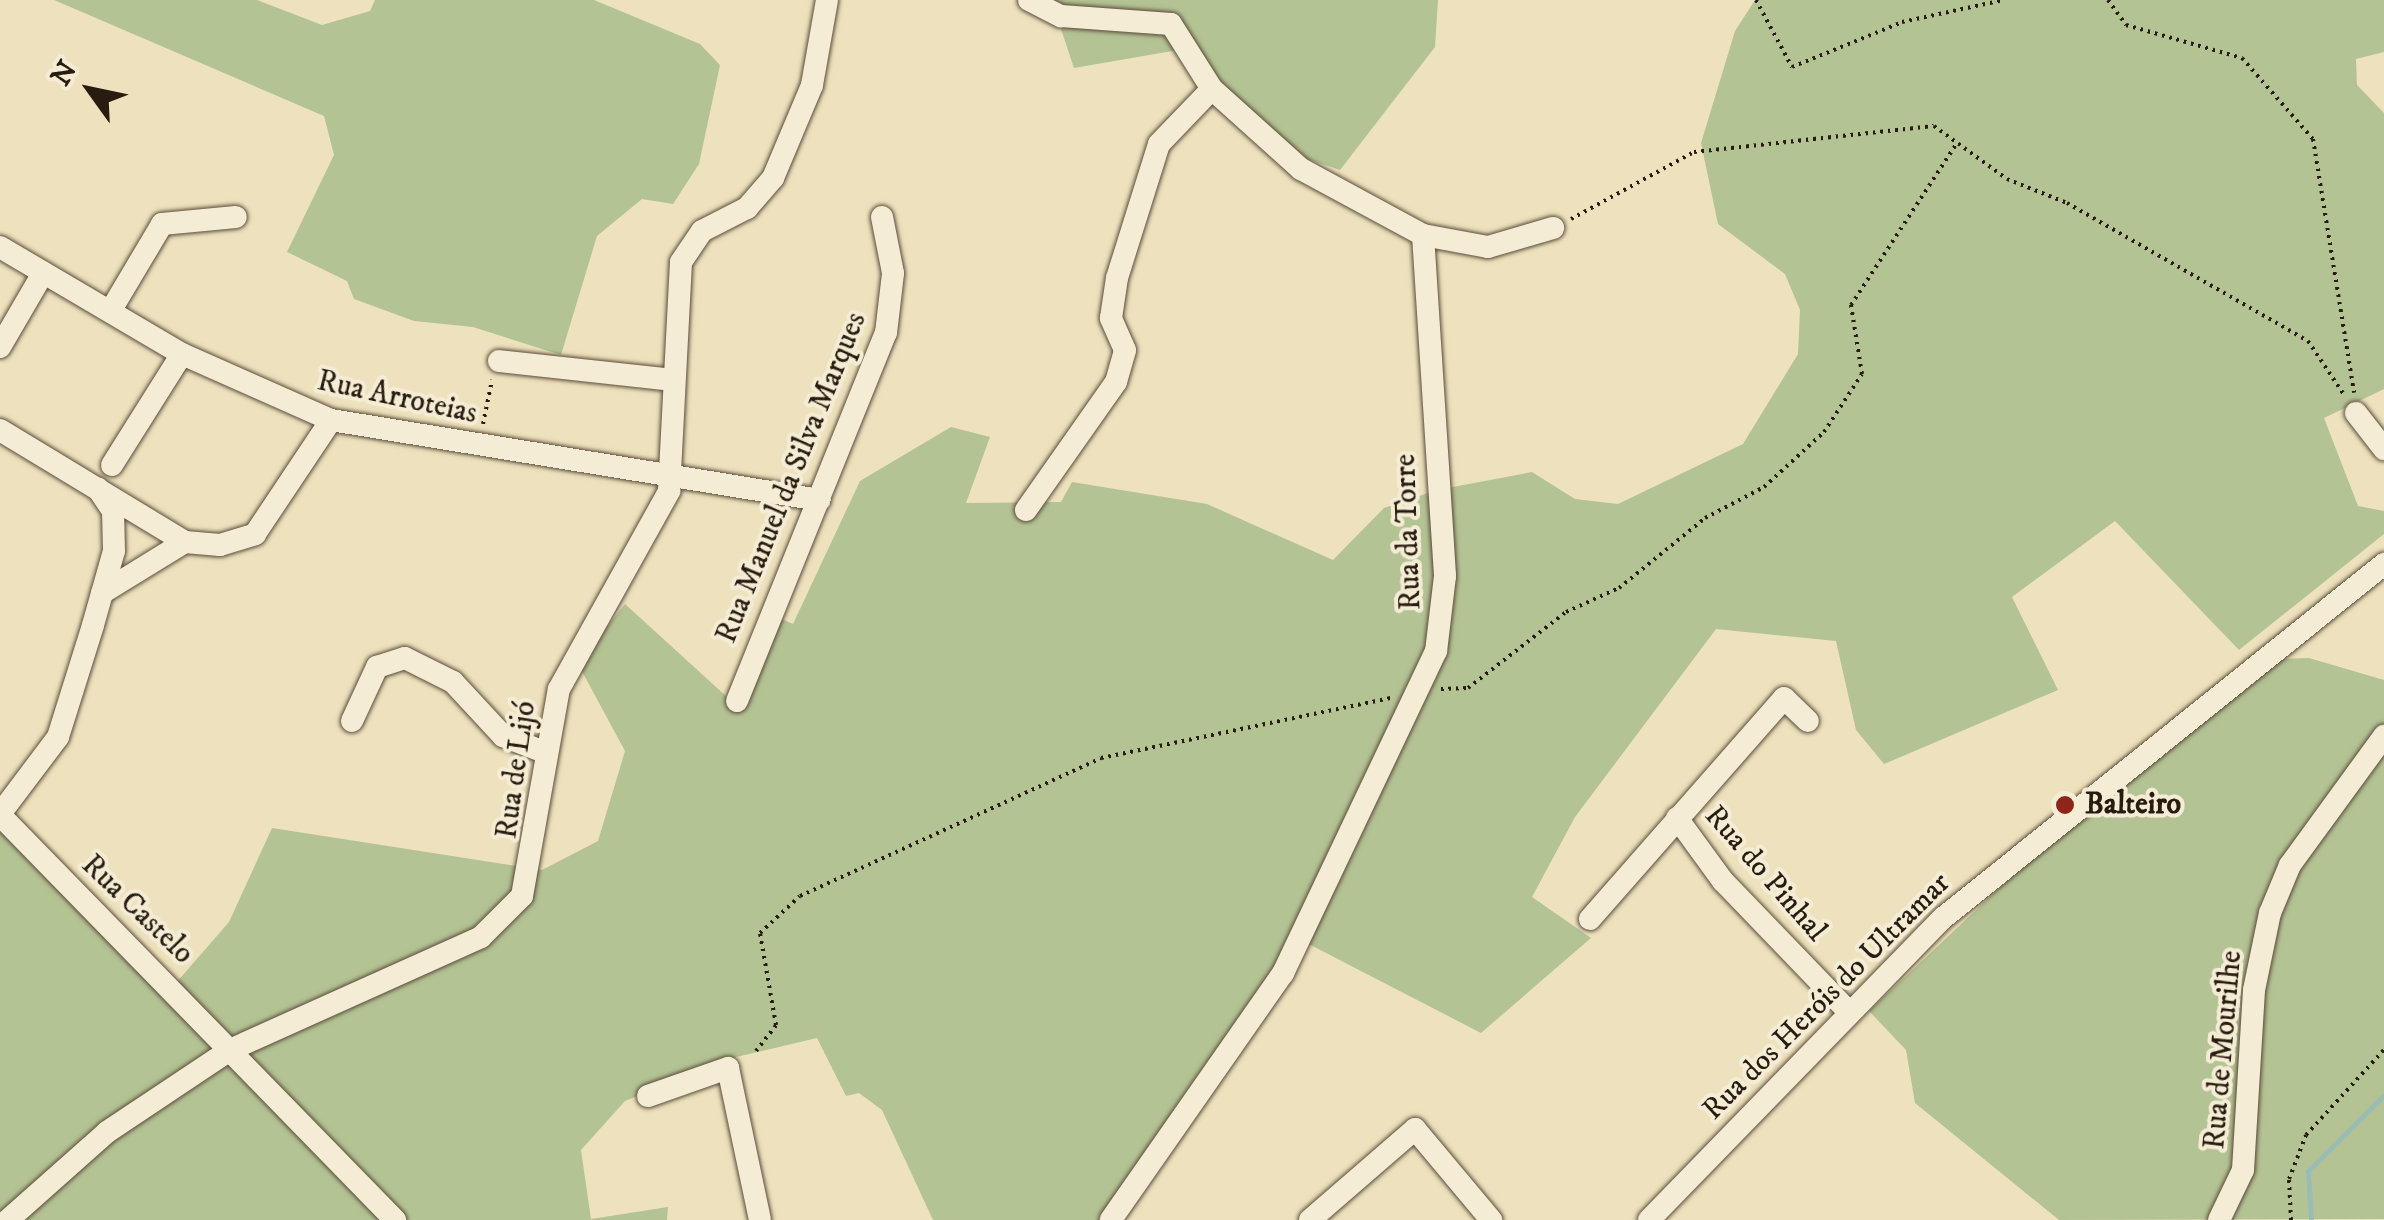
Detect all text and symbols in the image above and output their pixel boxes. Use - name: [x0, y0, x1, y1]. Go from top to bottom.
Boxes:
- north arrow: [40, 40, 140, 140]
- text: N: [43, 54, 85, 93]
- street label: Rua Manuel da Silva Marques: [709, 307, 875, 649]
- street label: Rua Arroteias: [314, 364, 480, 432]
- street label: Rua da Torre: [1388, 453, 1430, 611]
- street label: Rua de Lijó: [490, 699, 544, 841]
- place label: Balteiro: [2085, 787, 2181, 823]
- marker: Balteiro: [2054, 794, 2076, 816]
- street label: Rua do Pinhal: [1696, 799, 1834, 949]
- street label: Rua Castelo: [73, 848, 201, 972]
- street label: Rua dos Heróis do Ultramar: [1696, 866, 1958, 1128]
- street label: Rua de Mourilhe: [2197, 949, 2251, 1151]

